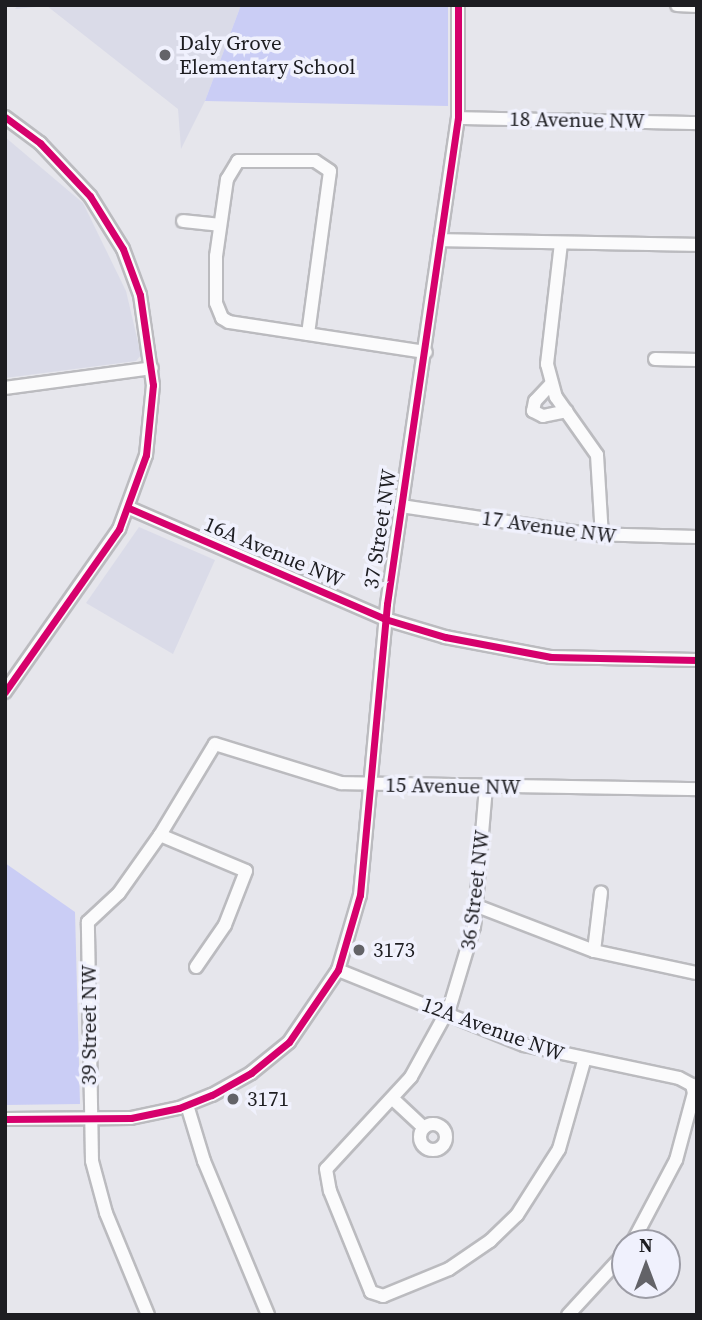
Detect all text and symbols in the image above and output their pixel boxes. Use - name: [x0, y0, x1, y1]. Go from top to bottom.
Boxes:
- place label: Daly Grove Elementary School: [179, 30, 356, 80]
- marker: Daly Grove Elementary School: [157, 47, 173, 63]
- street label: 18 Avenue NW: [509, 106, 645, 134]
- street label: 37 Street NW: [358, 467, 402, 591]
- street label: 17 Avenue NW: [480, 505, 618, 549]
- street label: 16A Avenue NW: [200, 511, 348, 593]
- street label: 15 Avenue NW: [385, 772, 521, 800]
- street label: 36 Street NW: [455, 829, 495, 951]
- place label: 3173: [373, 937, 415, 963]
- marker: 3173: [351, 942, 367, 958]
- street label: 39 Street NW: [76, 965, 102, 1085]
- street label: 12A Avenue NW: [419, 992, 567, 1066]
- place label: 3171: [247, 1086, 289, 1112]
- marker: 3171: [225, 1091, 241, 1107]
- north arrow: [611, 1229, 681, 1299]
- text: N: [639, 1232, 653, 1258]

